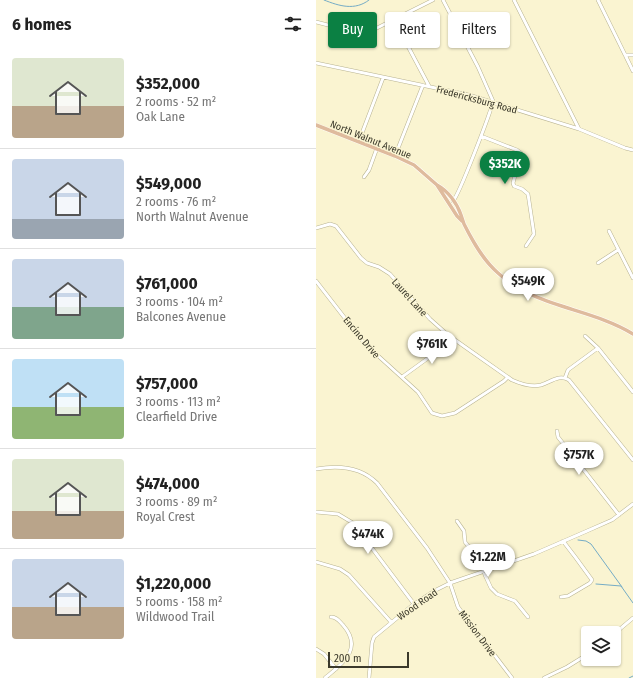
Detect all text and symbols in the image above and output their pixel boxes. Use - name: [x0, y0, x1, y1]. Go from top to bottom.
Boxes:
- chip: Buy: [328, 12, 377, 48]
- chip: Rent: [385, 12, 440, 48]
- chip: Filters: [448, 12, 510, 48]
- icon: filters: [282, 13, 304, 35]
- text: 6 homes: [12, 14, 71, 35]
- text: $352,000: [136, 73, 200, 94]
- icon: home: [44, 74, 92, 122]
- street label: Fredericksburg Road: [435, 83, 519, 117]
- text: 2 rooms · 52 m²: [136, 94, 216, 109]
- text: Oak Lane: [136, 109, 185, 124]
- street label: North Walnut Avenue: [328, 118, 413, 162]
- pin: $352K: [477, 151, 533, 185]
- text: $352K: [489, 156, 521, 171]
- text: $549,000: [136, 173, 201, 194]
- icon: home: [44, 175, 92, 223]
- text: 2 rooms · 76 m²: [136, 194, 216, 209]
- text: North Walnut Avenue: [136, 209, 248, 224]
- pin: $549K: [500, 268, 556, 302]
- text: $761,000: [136, 273, 198, 294]
- text: $549K: [511, 273, 545, 288]
- icon: home: [44, 275, 92, 323]
- street label: Laurel Lane: [389, 276, 430, 319]
- text: 3 rooms · 104 m²: [136, 294, 223, 309]
- text: Balcones Avenue: [136, 309, 226, 324]
- street label: Encino Drive: [340, 314, 382, 361]
- pin: $761K: [404, 331, 460, 365]
- text: $761K: [417, 336, 447, 351]
- text: $757,000: [136, 373, 198, 394]
- icon: home: [44, 375, 92, 423]
- text: 3 rooms · 113 m²: [136, 394, 221, 409]
- text: Clearfield Drive: [136, 409, 217, 424]
- pin: $757K: [551, 442, 607, 476]
- text: $757K: [564, 447, 594, 462]
- text: $474,000: [136, 473, 200, 494]
- icon: home: [44, 475, 92, 523]
- text: 3 rooms · 89 m²: [136, 494, 218, 509]
- text: Royal Crest: [136, 509, 195, 524]
- pin: $474K: [340, 521, 396, 555]
- text: $474K: [352, 526, 384, 541]
- pin: $1.22M: [455, 544, 521, 578]
- text: $1.22M: [470, 549, 506, 564]
- text: $1,220,000: [136, 573, 211, 594]
- icon: home: [44, 575, 92, 623]
- street label: Wood Road: [395, 587, 440, 623]
- text: 5 rooms · 158 m²: [136, 594, 223, 609]
- street label: Mission Drive: [456, 608, 498, 659]
- text: Wildwood Trail: [136, 609, 214, 624]
- map controls: [581, 626, 621, 666]
- button: layers: [581, 626, 621, 666]
- scale bar: [328, 650, 409, 669]
- text: 200 m: [334, 652, 361, 665]

